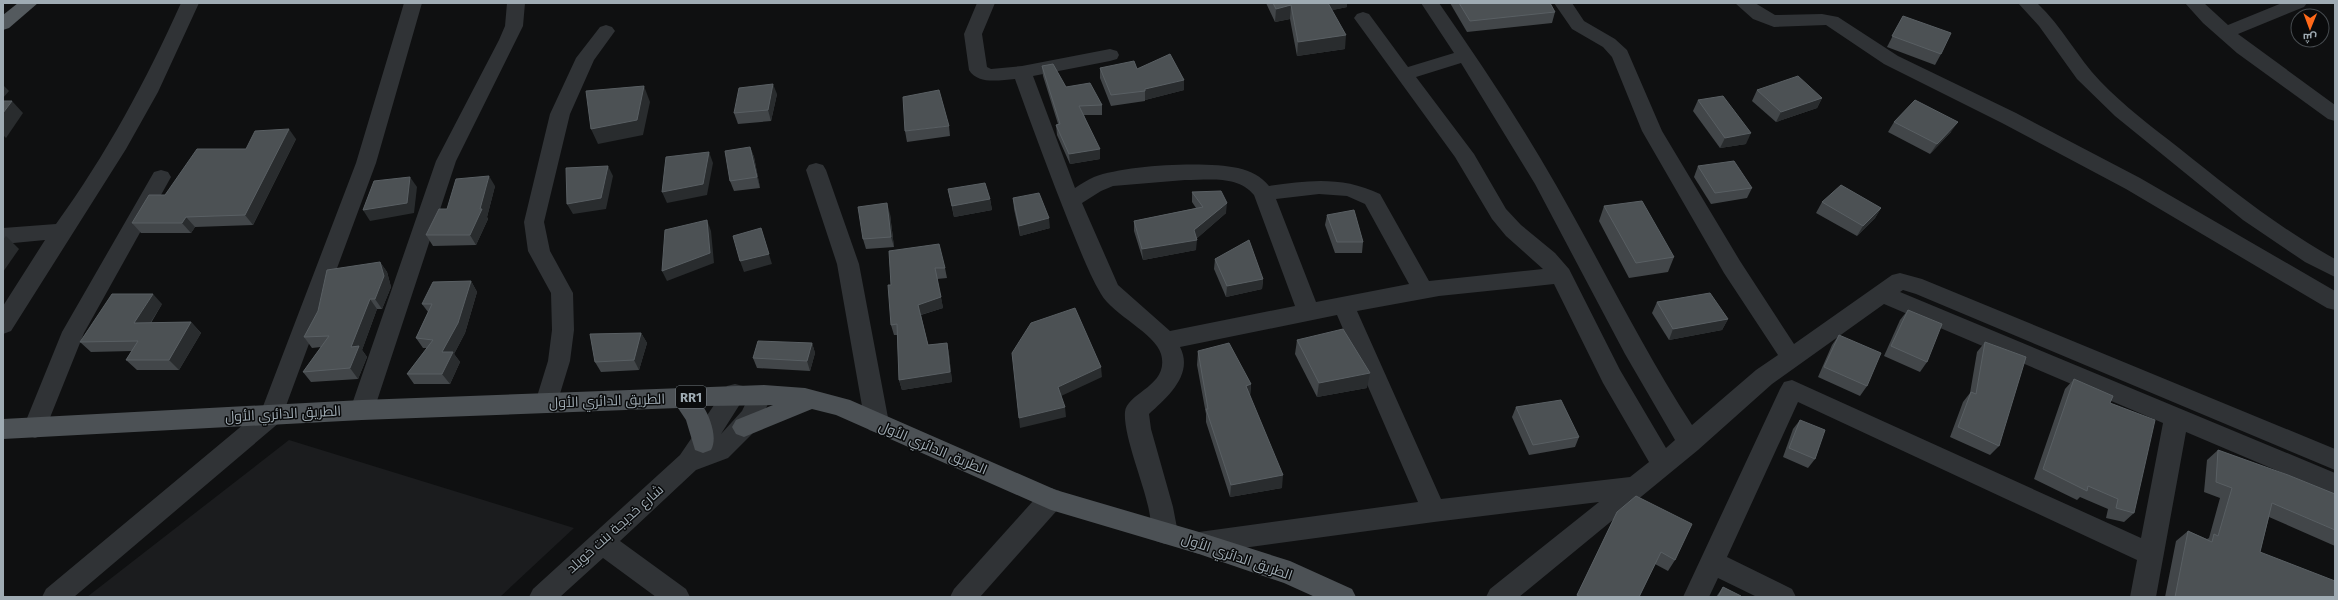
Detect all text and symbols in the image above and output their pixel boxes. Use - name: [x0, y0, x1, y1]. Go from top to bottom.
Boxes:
- north arrow: [2290, 8, 2330, 48]
- text: ش: [2303, 31, 2317, 44]
- road number: RR1: [676, 386, 706, 408]
- street label: الطريق الدائري الأول: [549, 390, 665, 415]
- street label: الطريق الدائري الأول: [225, 402, 342, 429]
- street label: الطريق الدائري الأول: [875, 417, 990, 481]
- street label: شارع خديجة بنت خويلد: [563, 481, 667, 577]
- street label: الطريق الدائري الأول: [1178, 530, 1295, 587]

